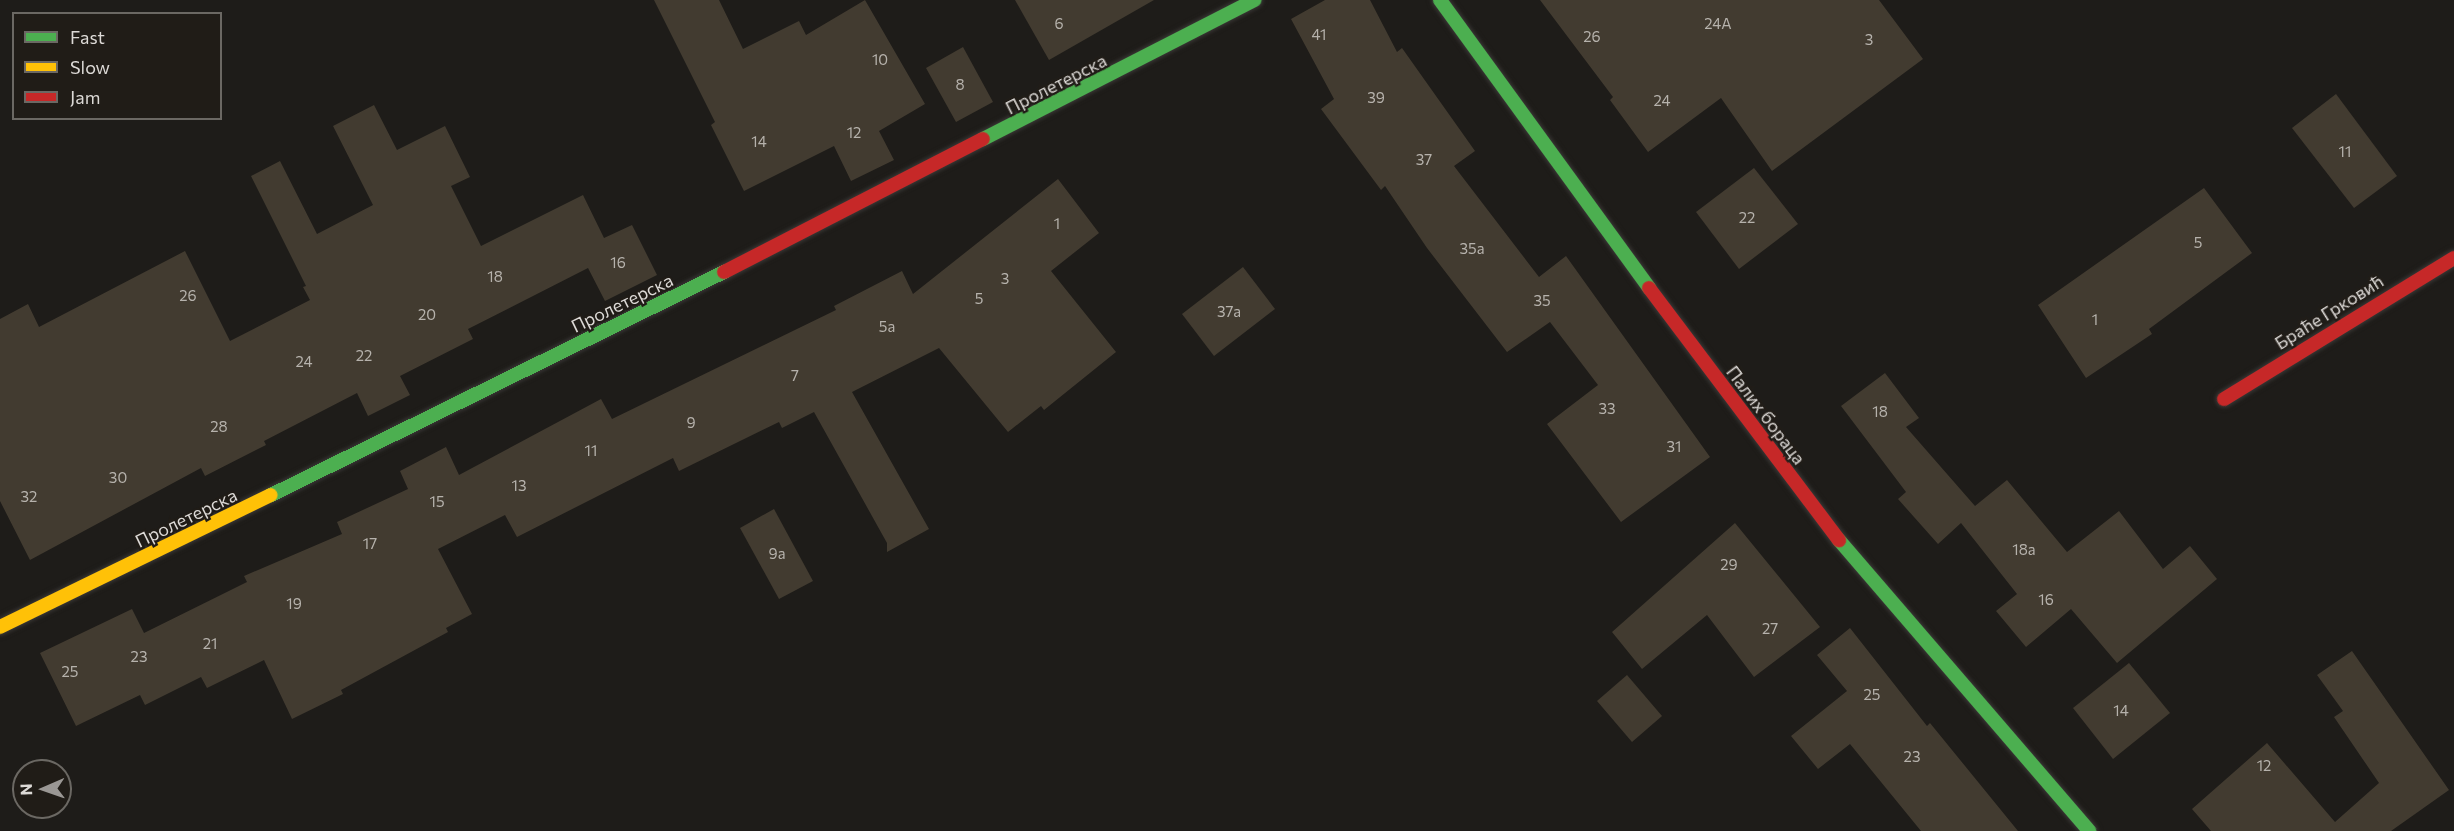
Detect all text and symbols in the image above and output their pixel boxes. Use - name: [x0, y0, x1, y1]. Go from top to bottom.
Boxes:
- legend: [12, 12, 222, 120]
- house number: 6: [1054, 15, 1064, 33]
- house number: 24A: [1704, 15, 1732, 33]
- text: Fast: [70, 26, 105, 48]
- house number: 41: [1312, 26, 1326, 44]
- house number: 26: [1583, 28, 1601, 46]
- house number: 3: [1865, 31, 1873, 49]
- street label: Пролетерска: [1002, 49, 1110, 119]
- house number: 10: [872, 51, 888, 69]
- text: Slow: [70, 56, 110, 78]
- house number: 8: [955, 76, 965, 94]
- text: Jam: [70, 86, 100, 108]
- house number: 39: [1367, 89, 1385, 107]
- house number: 24: [1653, 92, 1671, 110]
- house number: 12: [847, 124, 861, 142]
- house number: 14: [751, 133, 767, 151]
- house number: 11: [2339, 143, 2351, 161]
- house number: 37: [1416, 151, 1432, 169]
- house number: 22: [1739, 209, 1755, 227]
- house number: 1: [1054, 215, 1060, 233]
- house number: 5: [2194, 234, 2202, 252]
- house number: 35a: [1459, 240, 1485, 258]
- house number: 16: [610, 254, 626, 272]
- house number: 18: [487, 268, 503, 286]
- street label: Пролетерска: [568, 269, 676, 337]
- house number: 3: [1001, 270, 1009, 288]
- street label: Браће Грковић: [2271, 270, 2387, 354]
- house number: 26: [179, 287, 197, 305]
- house number: 5: [975, 290, 983, 308]
- house number: 35: [1533, 292, 1551, 310]
- house number: 37a: [1217, 303, 1241, 321]
- house number: 20: [418, 306, 436, 324]
- house number: 1: [2092, 311, 2098, 329]
- house number: 5a: [879, 318, 895, 336]
- house number: 22: [356, 347, 372, 365]
- house number: 24: [295, 353, 313, 371]
- street label: Палих бораца: [1722, 361, 1810, 469]
- house number: 7: [791, 367, 799, 385]
- house number: 33: [1598, 400, 1616, 418]
- house number: 18: [1872, 403, 1888, 421]
- house number: 9: [686, 414, 696, 432]
- house number: 28: [210, 418, 228, 436]
- house number: 31: [1667, 438, 1681, 456]
- house number: 11: [585, 442, 597, 460]
- house number: 30: [109, 469, 127, 487]
- house number: 13: [512, 477, 526, 495]
- street label: Пролетерска: [132, 484, 240, 552]
- house number: 32: [21, 488, 37, 506]
- house number: 15: [429, 493, 445, 511]
- house number: 17: [363, 535, 377, 553]
- house number: 18a: [2012, 541, 2036, 559]
- house number: 9a: [769, 545, 785, 563]
- house number: 29: [1720, 556, 1738, 574]
- house number: 16: [2038, 591, 2054, 609]
- house number: 19: [286, 595, 302, 613]
- house number: 27: [1762, 620, 1778, 638]
- house number: 21: [203, 635, 217, 653]
- house number: 23: [131, 648, 147, 666]
- house number: 25: [62, 663, 78, 681]
- house number: 25: [1864, 686, 1880, 704]
- house number: 14: [2113, 702, 2129, 720]
- house number: 23: [1904, 748, 1920, 766]
- house number: 12: [2257, 757, 2271, 775]
- north arrow: [12, 759, 72, 819]
- text: N: [16, 783, 35, 796]

